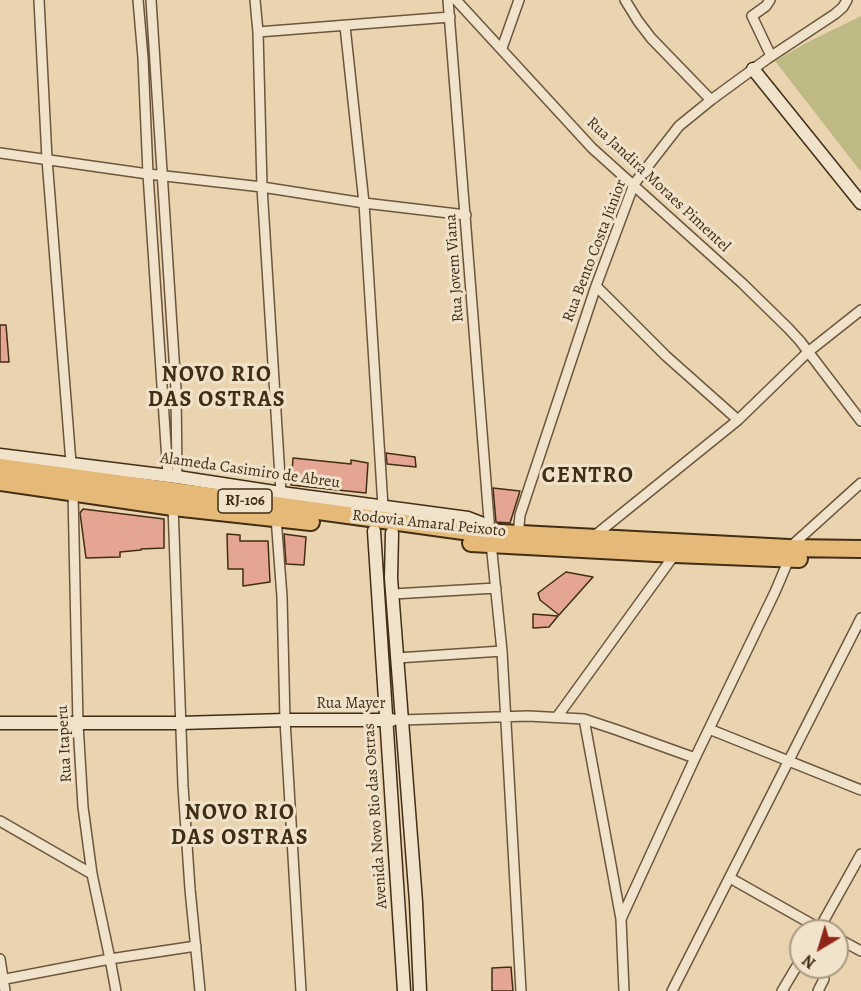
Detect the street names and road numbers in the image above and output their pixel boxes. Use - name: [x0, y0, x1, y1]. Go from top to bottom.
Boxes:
- street label: Rua Jandira Moraes Pimentel: [582, 113, 734, 257]
- street label: Rua Bento Costa Júnior: [559, 177, 631, 325]
- street label: Rua Jovem Viana: [442, 213, 468, 323]
- street label: Alameda Casimiro de Abreu: [159, 449, 341, 493]
- road number: RJ-106: [218, 489, 272, 513]
- street label: Rodovia Amaral Peixoto: [351, 506, 507, 542]
- street label: Rua Mayer: [316, 694, 386, 714]
- street label: Rua Itaperu: [53, 705, 77, 783]
- street label: Avenida Novo Rio das Ostras: [360, 723, 392, 909]

